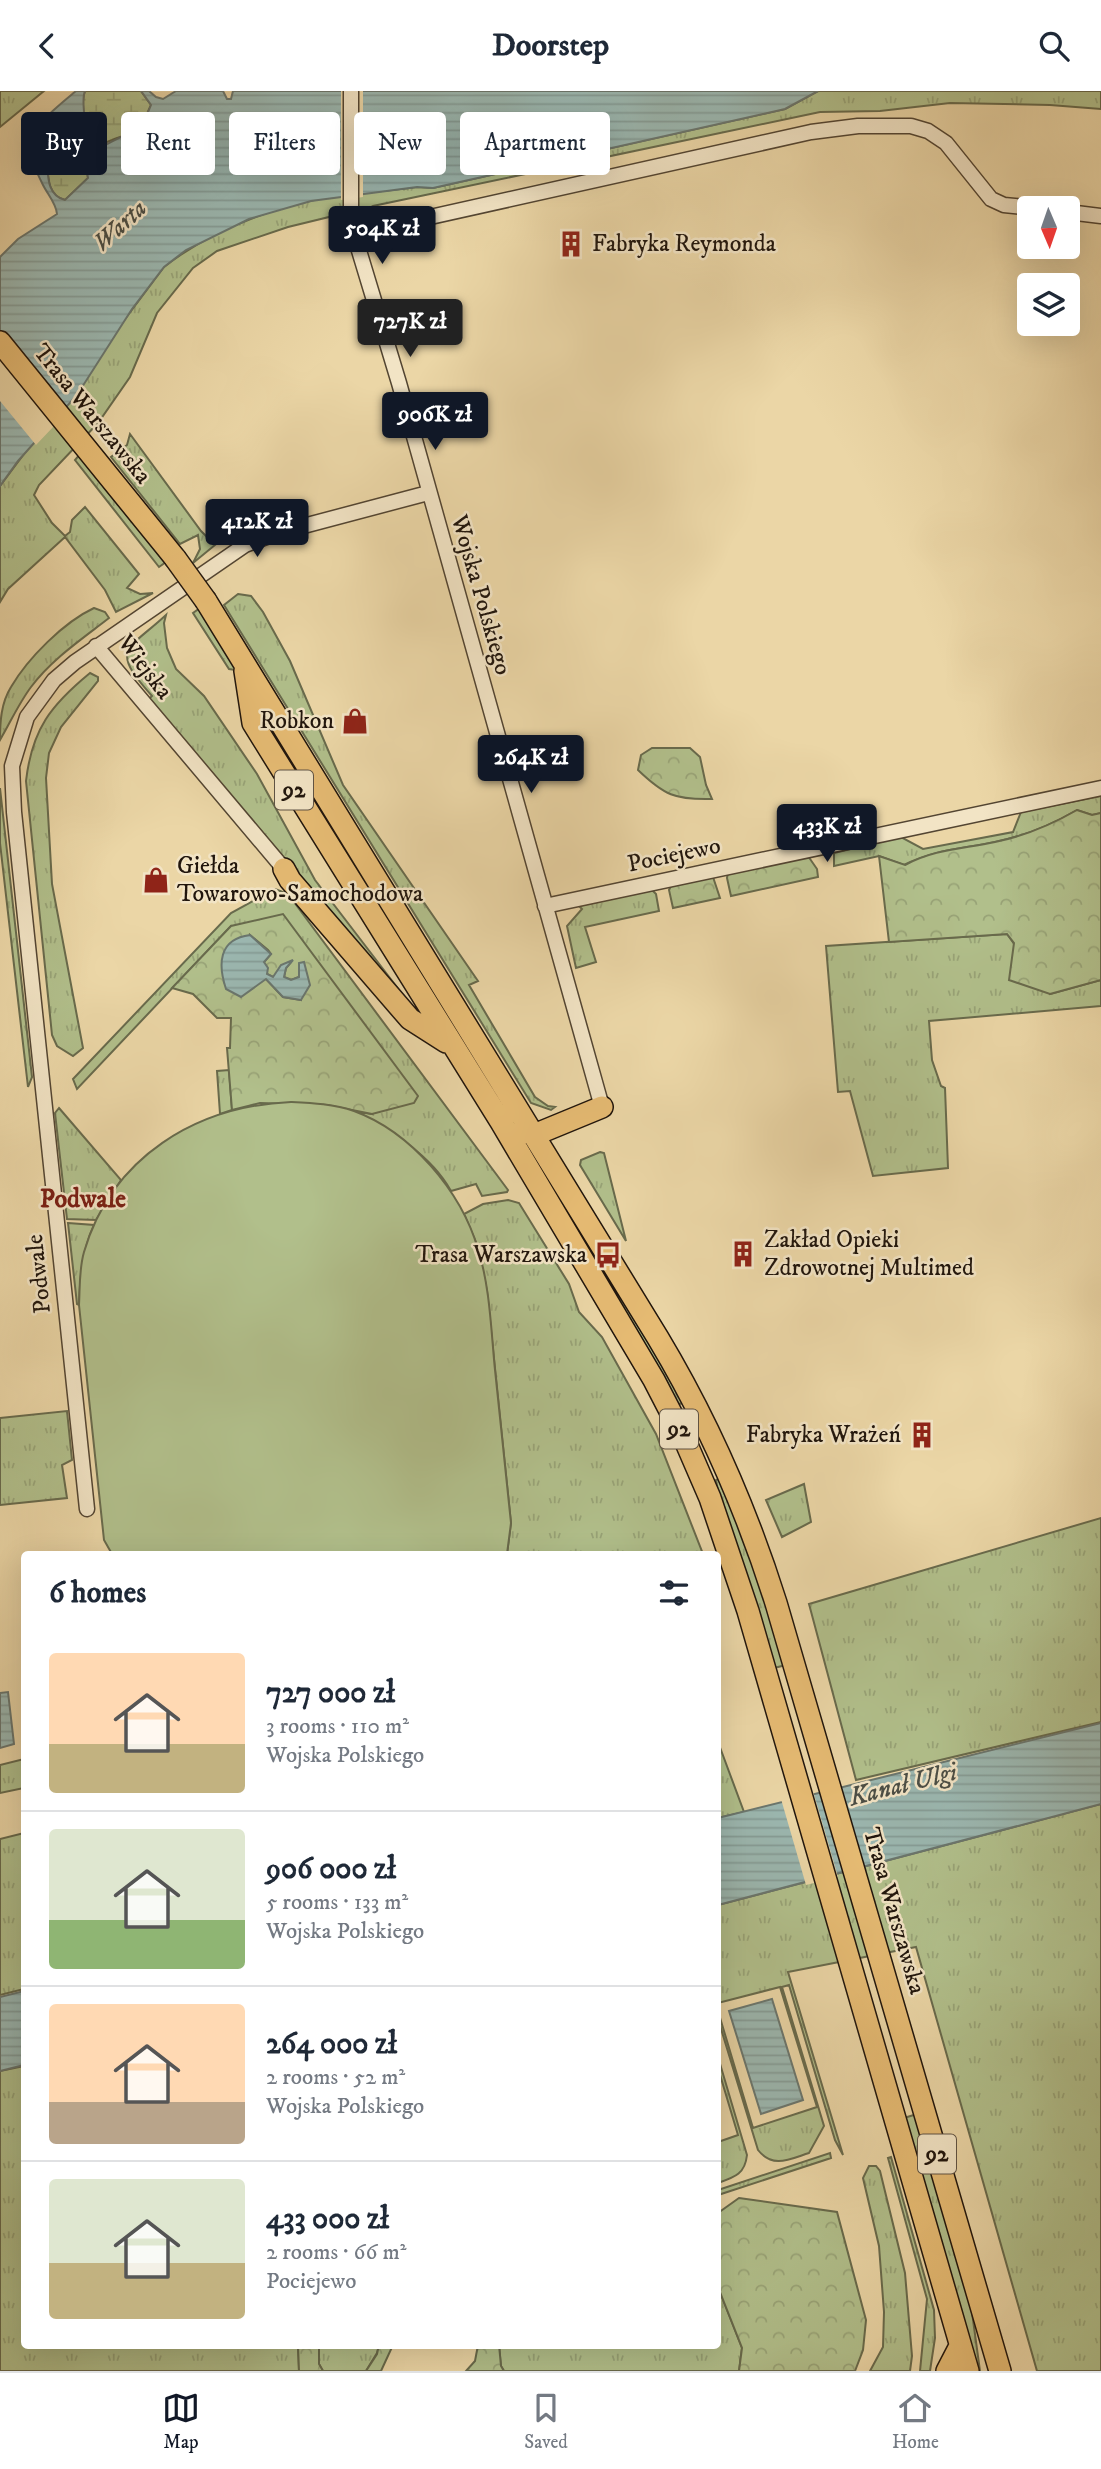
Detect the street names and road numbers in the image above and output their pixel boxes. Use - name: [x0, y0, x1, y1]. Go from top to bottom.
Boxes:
- street label: Trasa Warszawska: [26, 338, 158, 491]
- street label: Wojska Polskiego: [444, 511, 518, 679]
- street label: Wiejska: [110, 628, 180, 706]
- road number: 92: [275, 771, 313, 810]
- street label: Pociejewo: [625, 831, 723, 879]
- street label: Podwale: [20, 1233, 58, 1315]
- road number: 92: [660, 1409, 698, 1449]
- street label: Trasa Warszawska: [856, 1824, 932, 1998]
- road number: 92: [918, 2135, 956, 2173]

